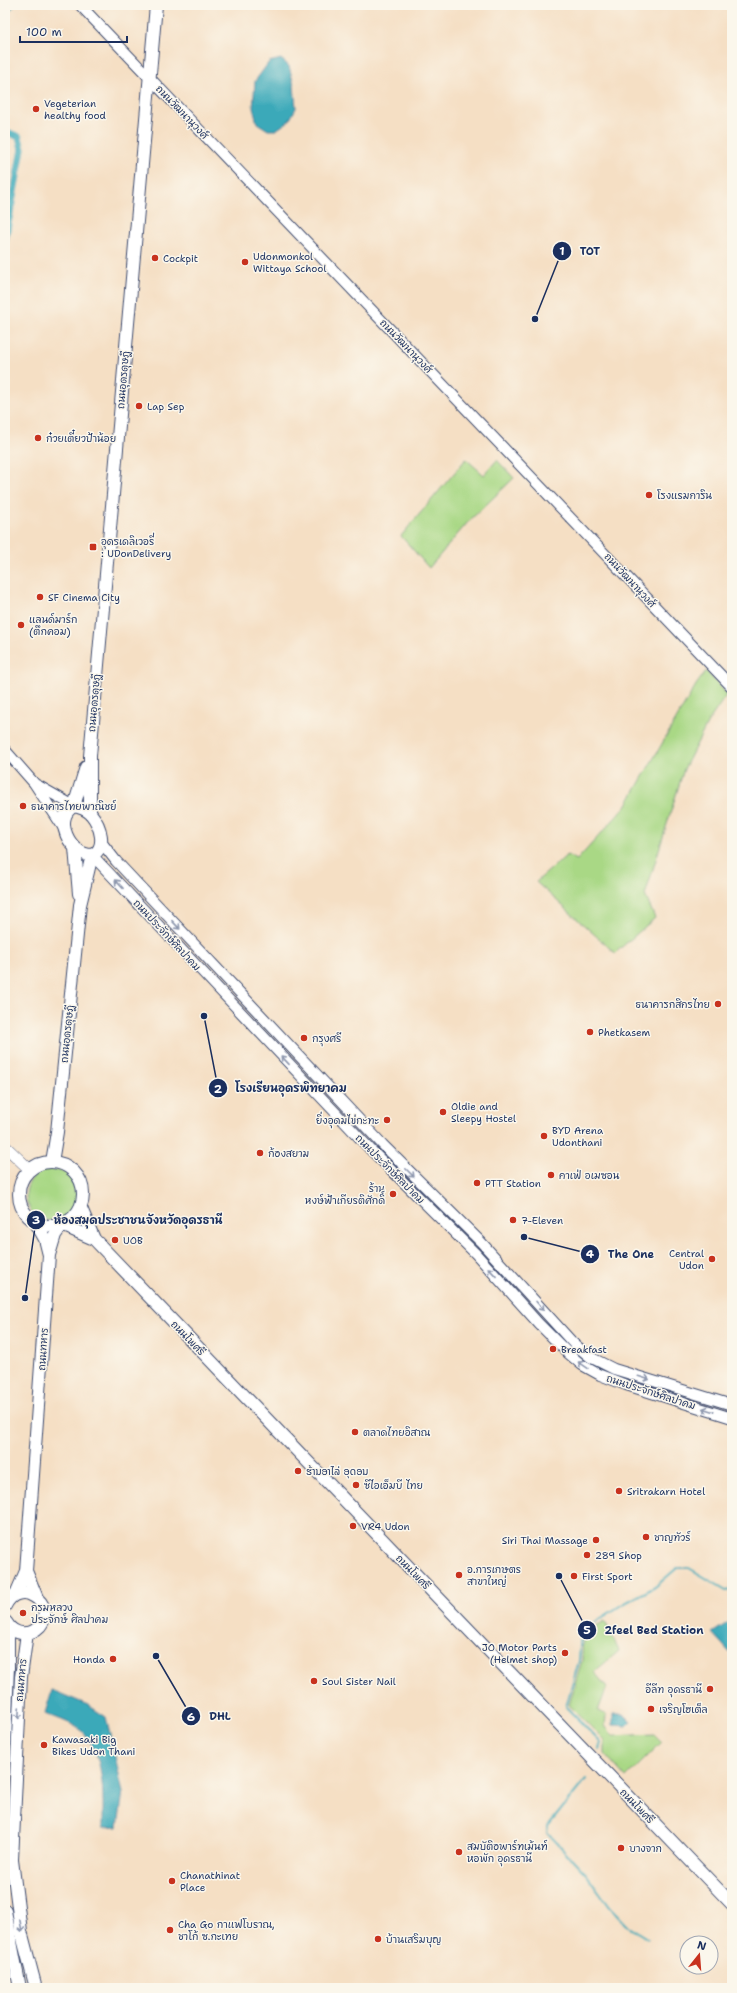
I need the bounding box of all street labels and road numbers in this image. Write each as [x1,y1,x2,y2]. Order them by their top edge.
street label: ถนนวัฒนานุวงศ์ [152,82,212,144]
street label: ถนนวัฒนานุวงศ์ [376,316,436,378]
street label: ถนนอุดรดุษฎี [114,350,134,410]
street label: ถนนวัฒนานุวงศ์ [600,549,660,612]
street label: ถนนอุดรดุษฎี [85,673,105,733]
street label: ถนนประจักษ์ศิลปาคม [131,896,204,974]
street label: ถนนอุดรดุษฎี [58,1004,79,1064]
street label: ถนนประจักษ์ศิลปาคม [353,1131,428,1207]
street label: ถนนโพศรี [168,1318,208,1358]
street label: ถนนทหาร [35,1327,51,1371]
street label: ถนนประจักษ์ศิลปาคม [605,1371,698,1413]
street label: ถนนโพศรี [393,1552,433,1592]
street label: ถนนทหาร [13,1658,29,1702]
street label: ถนนโพศรี [617,1786,657,1826]

